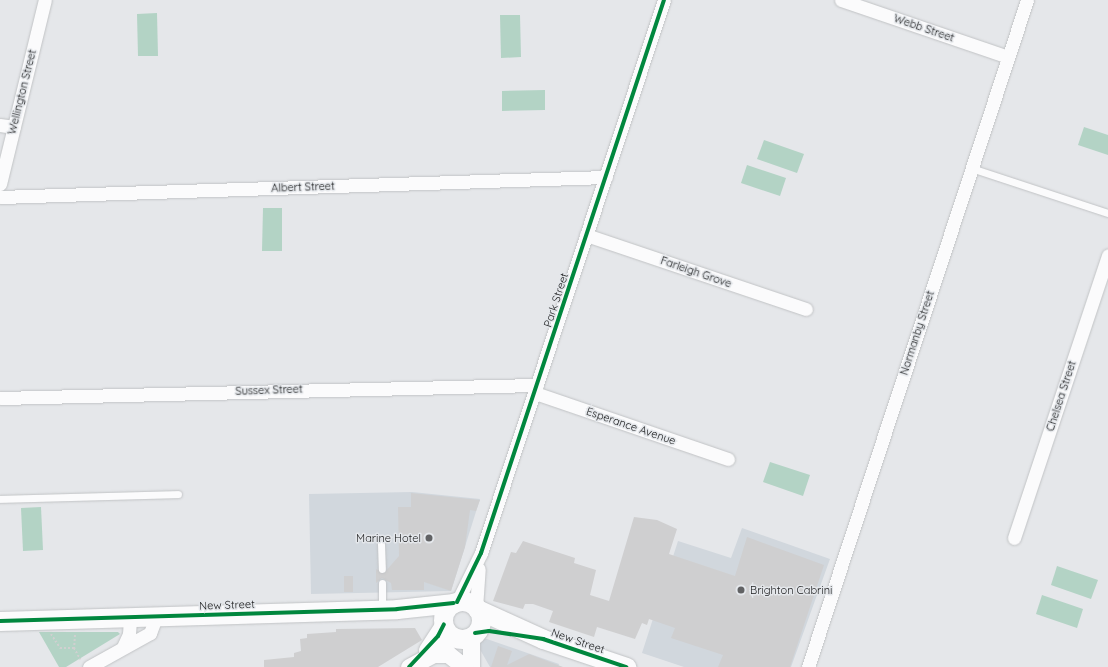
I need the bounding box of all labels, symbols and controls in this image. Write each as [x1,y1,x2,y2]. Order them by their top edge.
street label: Webb Street [892,11,956,45]
street label: Wellington Street [5,48,39,136]
street label: Albert Street [271,179,335,195]
street label: Farleigh Grove [659,254,733,290]
street label: Park Street [541,271,571,329]
street label: Normanby Street [897,289,937,377]
street label: Chelsea Street [1043,359,1079,433]
street label: Sussex Street [235,382,303,398]
street label: Esperance Avenue [584,404,678,448]
place label: Marine Hotel [356,531,421,545]
marker: Marine Hotel [424,533,434,543]
place label: Brighton Cabrini [750,583,832,597]
marker: Brighton Cabrini [735,584,747,596]
street label: New Street [199,597,255,613]
street label: New Street [550,626,606,656]

